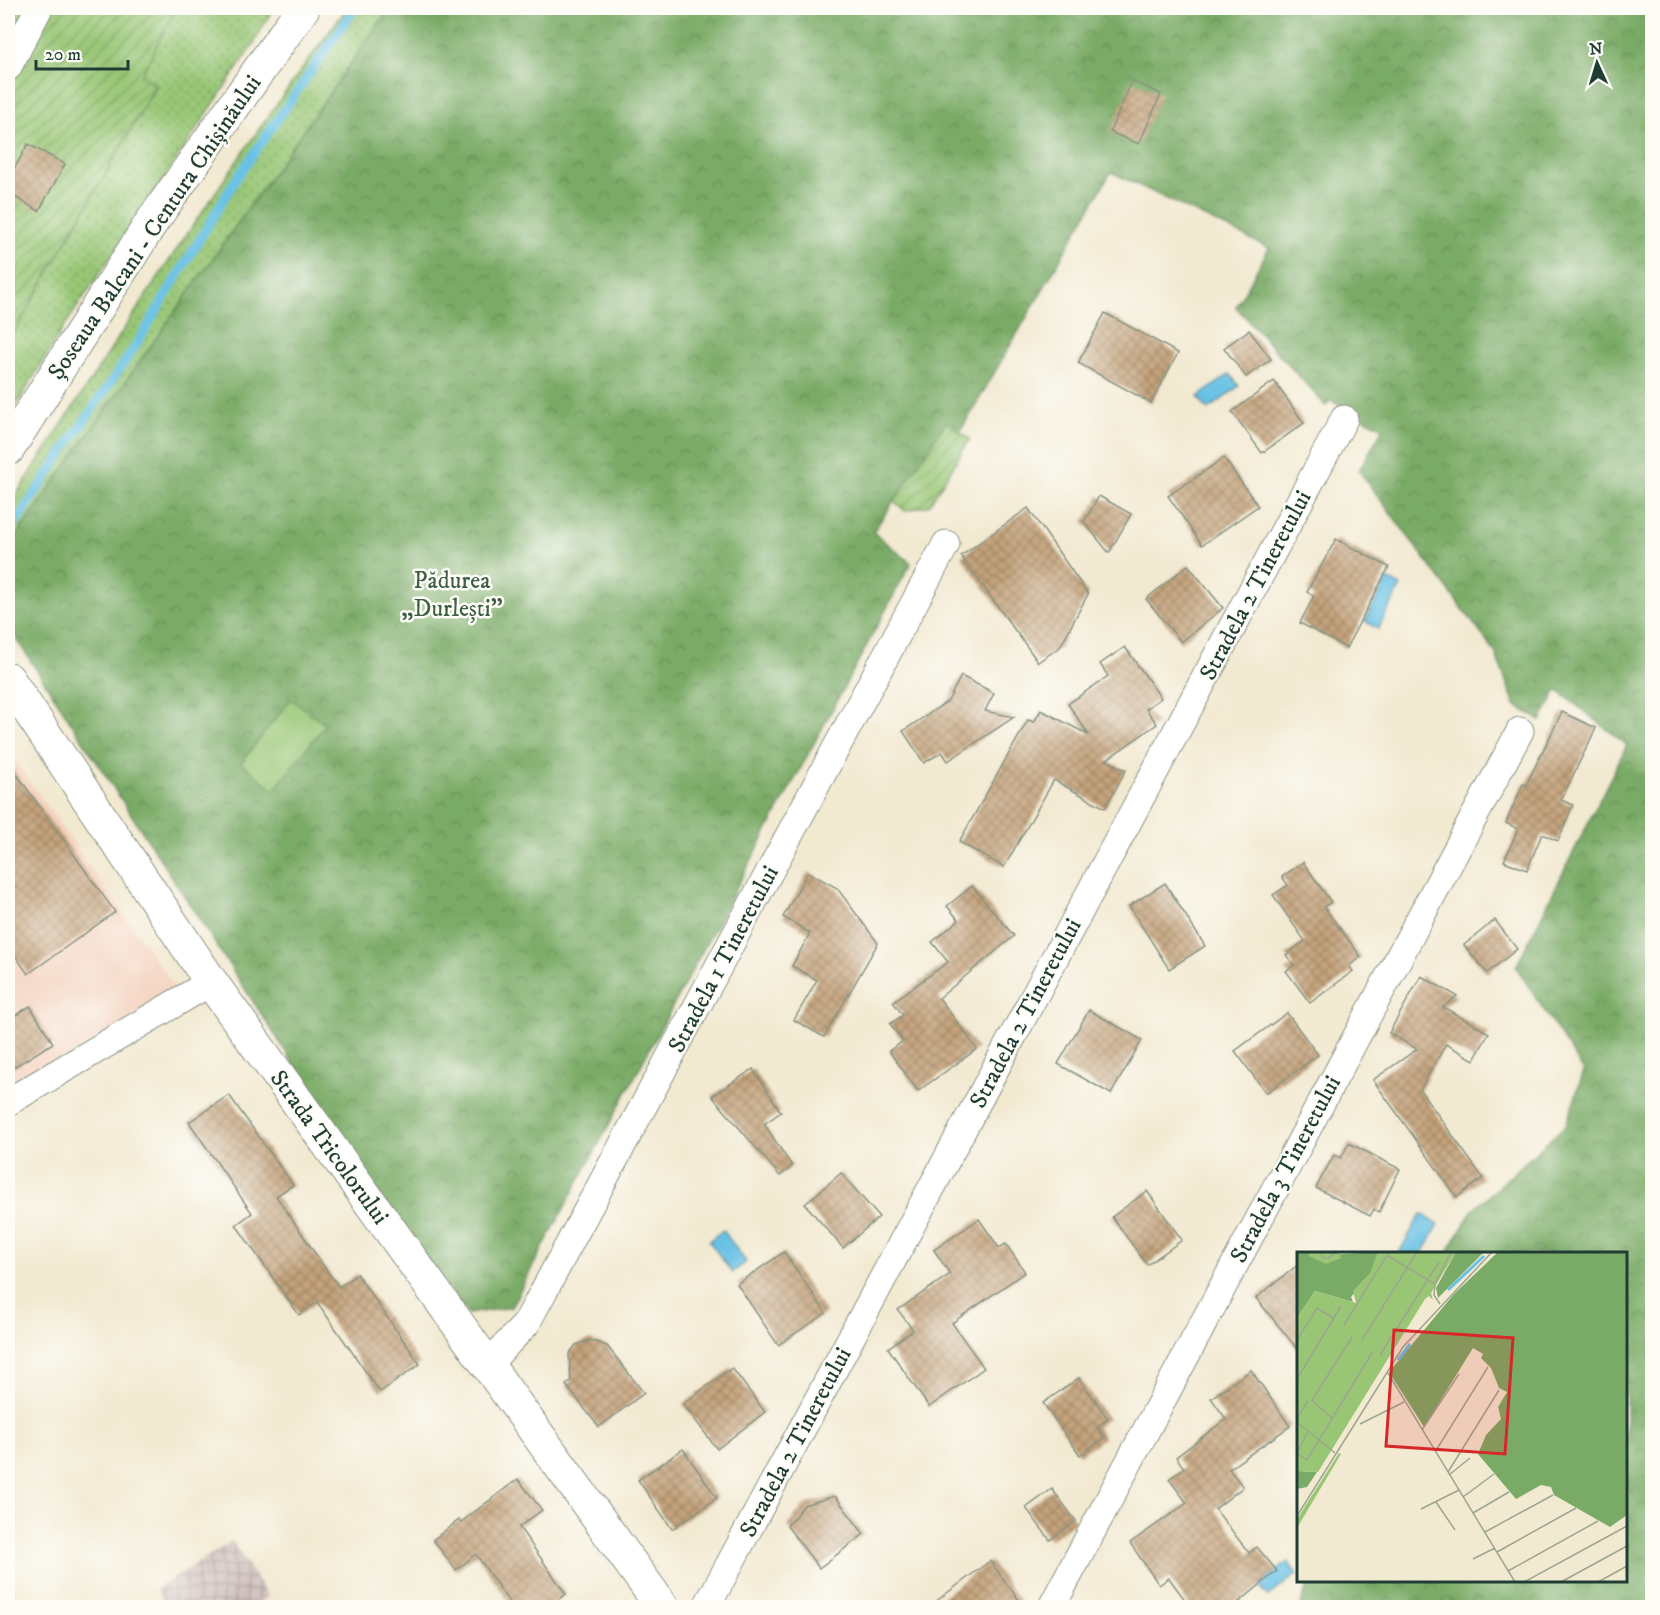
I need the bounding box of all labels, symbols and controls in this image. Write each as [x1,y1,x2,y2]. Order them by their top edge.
scale bar [36,33,128,71]
north arrow [1567,33,1627,93]
text: N [1589,39,1603,59]
text: 20 m [45,44,81,66]
street label: Șoseaua Balcani - Centura Chișinăului [41,69,268,386]
street label: Stradela 2 Tineretului [1193,486,1319,685]
park label: Pădurea „Durlești” [401,566,503,624]
street label: Stradela 1 Tineretului [662,861,786,1058]
street label: Stradela 2 Tineretului [963,914,1089,1113]
street label: Strada Tricolorului [263,1064,395,1231]
street label: Stradela 3 Tineretului [1224,1071,1348,1268]
inset map [1297,1252,1627,1582]
street label: Stradela 2 Tineretului [733,1343,859,1542]

